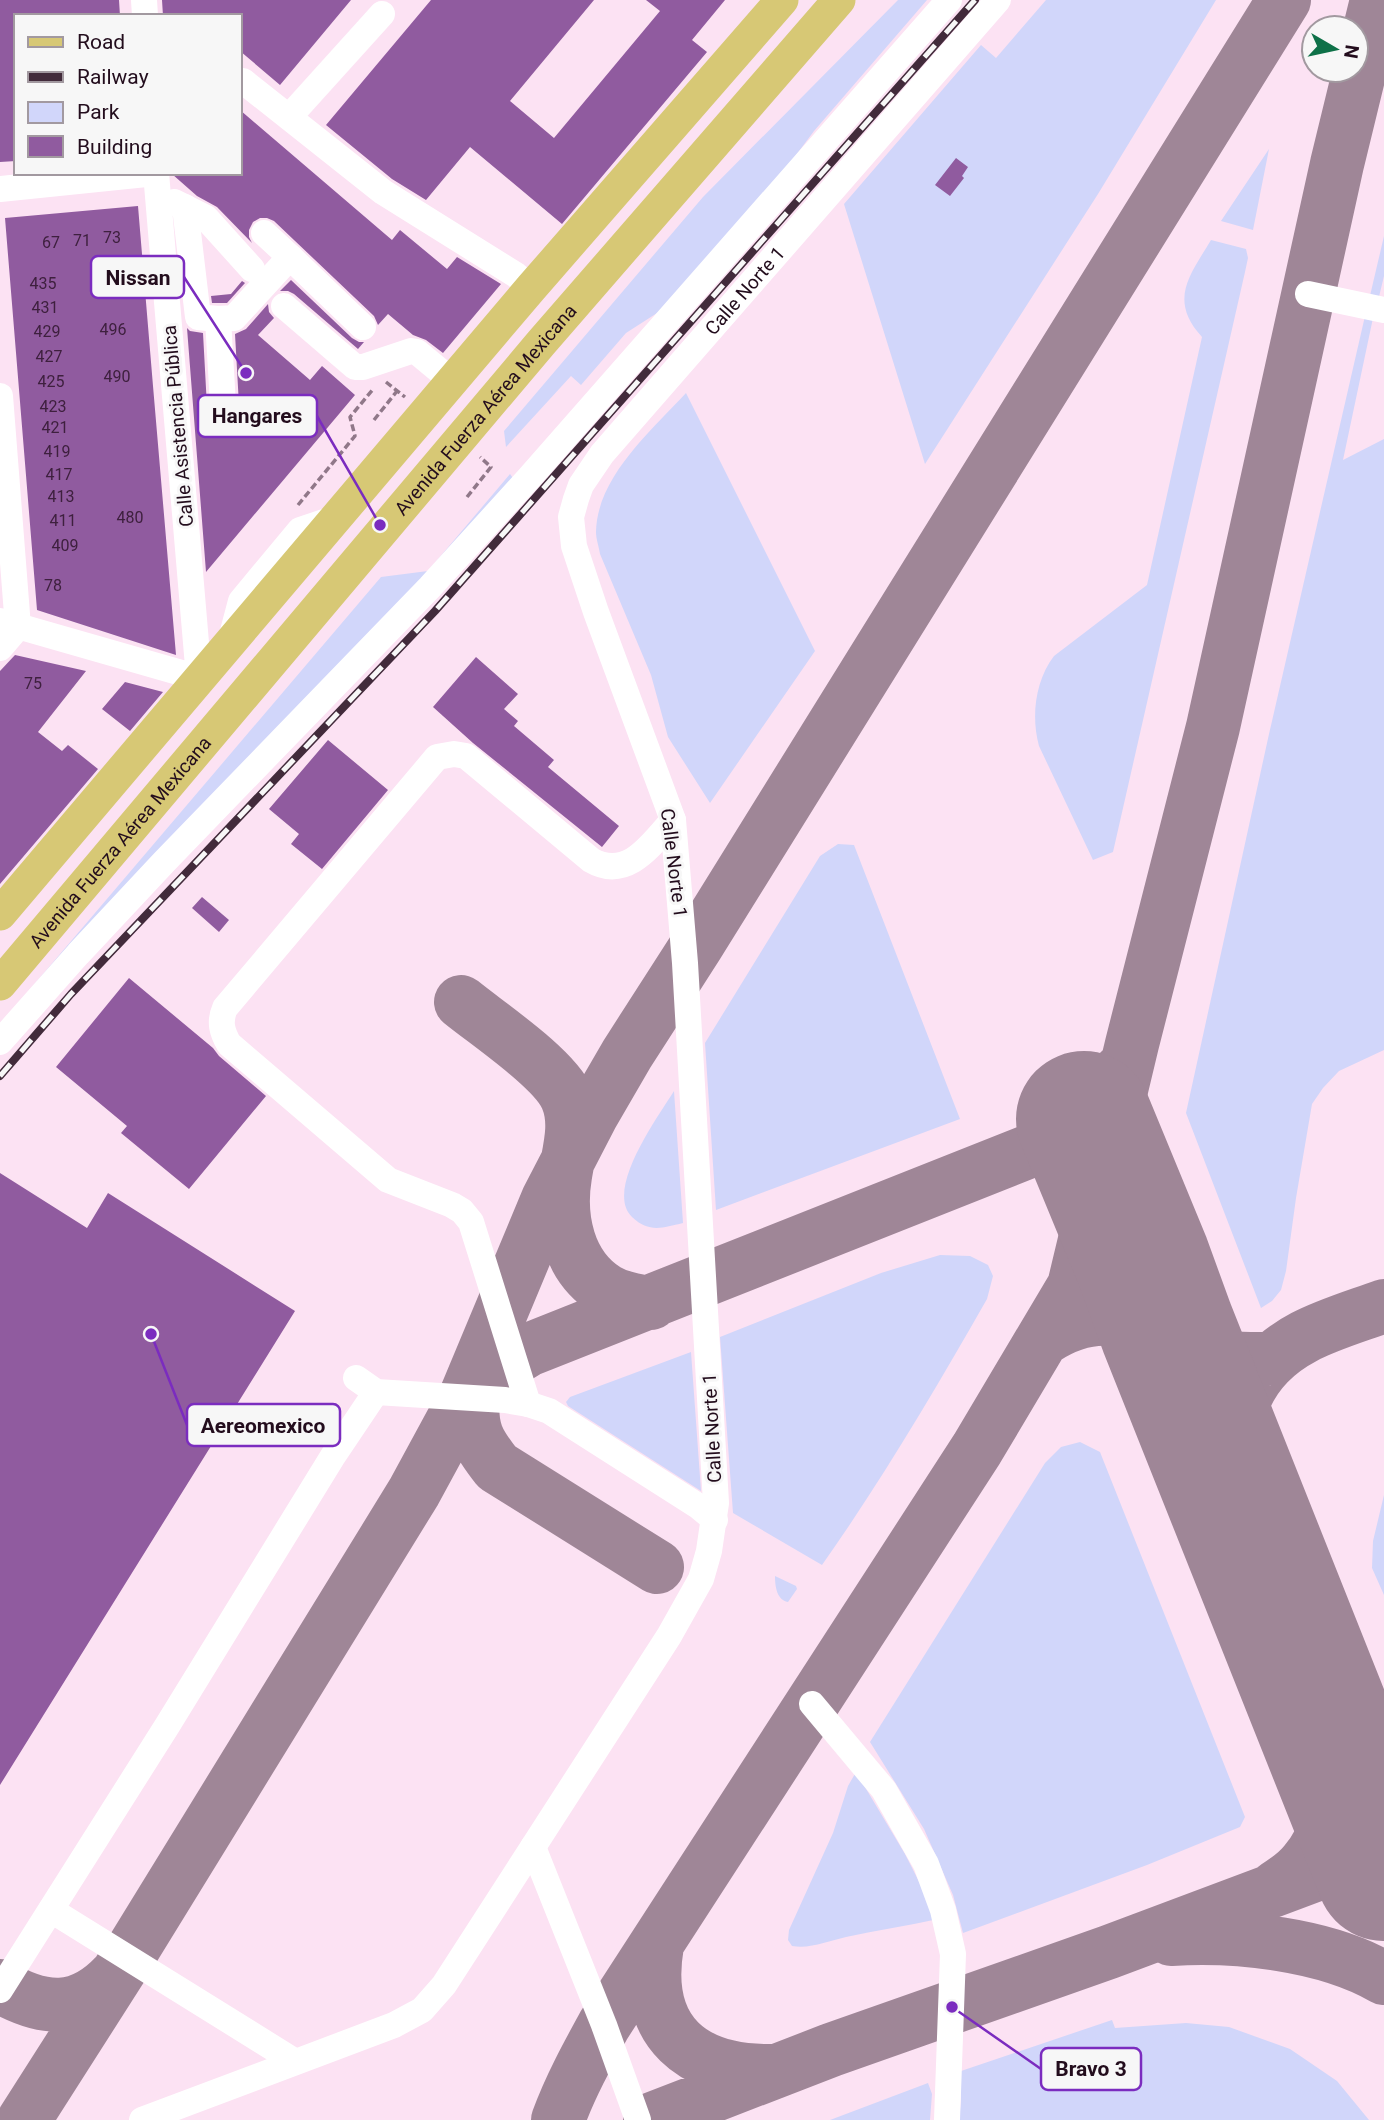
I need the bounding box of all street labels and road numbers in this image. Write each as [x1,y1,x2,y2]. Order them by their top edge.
street label: Calle Norte 1 [700,241,789,339]
street label: Avenida Fuerza Aérea Mexicana [389,299,581,520]
street label: Calle Asistencia Pública [158,324,198,528]
street label: Avenida Fuerza Aérea Mexicana [24,731,216,952]
street label: Calle Norte 1 [656,807,692,919]
street label: Calle Norte 1 [698,1373,726,1483]

